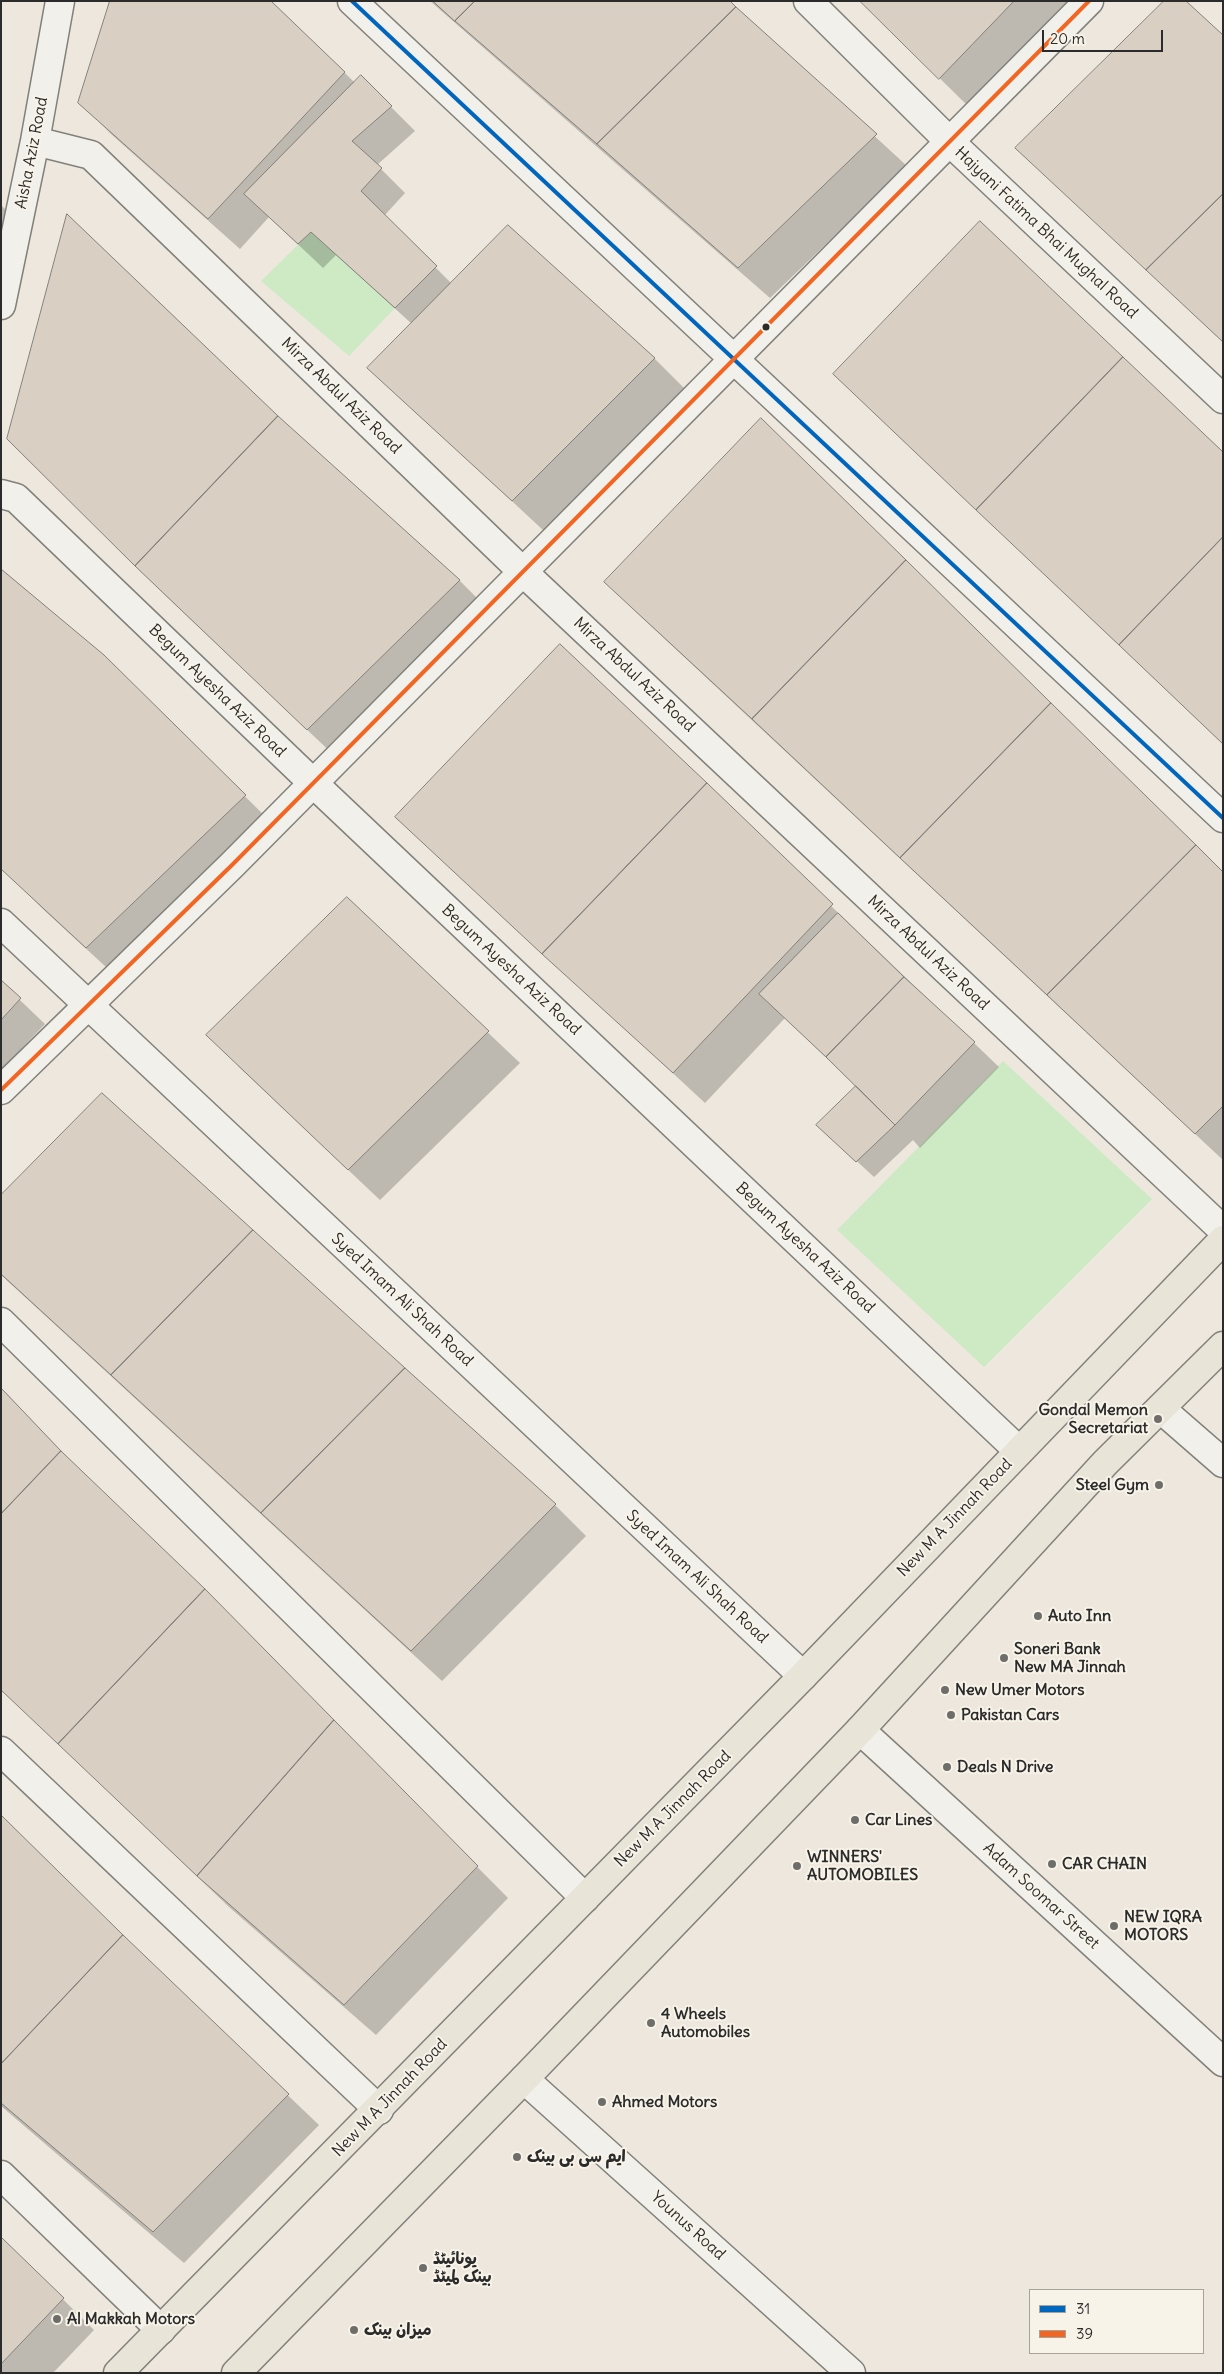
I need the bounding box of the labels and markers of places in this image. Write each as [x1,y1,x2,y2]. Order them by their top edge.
unlabelled marker [761,322,771,332]
place label: Gondal Memon Secretariat [1038,1400,1148,1438]
marker: Gondal Memon Secretariat [1152,1413,1164,1425]
place label: Steel Gym [1076,1475,1149,1495]
marker: Steel Gym [1153,1479,1165,1491]
place label: Auto Inn [1048,1606,1111,1626]
marker: Auto Inn [1032,1610,1044,1622]
place label: Soneri Bank New MA Jinnah [1014,1639,1126,1677]
marker: Soneri Bank New MA Jinnah [998,1652,1010,1664]
place label: New Umer Motors [955,1680,1085,1700]
marker: New Umer Motors [939,1684,951,1696]
place label: Pakistan Cars [961,1705,1059,1725]
marker: Pakistan Cars [945,1709,957,1721]
place label: Deals N Drive [957,1757,1053,1777]
marker: Deals N Drive [941,1761,953,1773]
place label: Car Lines [865,1810,932,1830]
marker: Car Lines [849,1814,861,1826]
place label: WINNERS' AUTOMOBILES [807,1847,918,1885]
place label: CAR CHAIN [1062,1854,1147,1874]
marker: CAR CHAIN [1046,1858,1058,1870]
marker: WINNERS' AUTOMOBILES [791,1860,803,1872]
place label: NEW IQRA MOTORS [1124,1907,1202,1945]
marker: NEW IQRA MOTORS [1108,1920,1120,1932]
place label: 4 Wheels Automobiles [661,2004,750,2042]
marker: 4 Wheels Automobiles [645,2017,657,2029]
place label: Ahmed Motors [612,2092,717,2112]
marker: Ahmed Motors [596,2096,608,2108]
place label: ایم سی بی بینک [527,2147,626,2167]
marker: ایم سی بی بینک [511,2151,523,2163]
place label: یونائیٹڈ بینک لمیٹڈ [433,2249,492,2287]
marker: یونائیٹڈ بینک لمیٹڈ [417,2262,429,2274]
place label: Al Makkah Motors [67,2309,195,2329]
marker: Al Makkah Motors [51,2313,63,2325]
place label: میزان بینک [364,2320,431,2340]
marker: میزان بینک [348,2324,360,2336]

